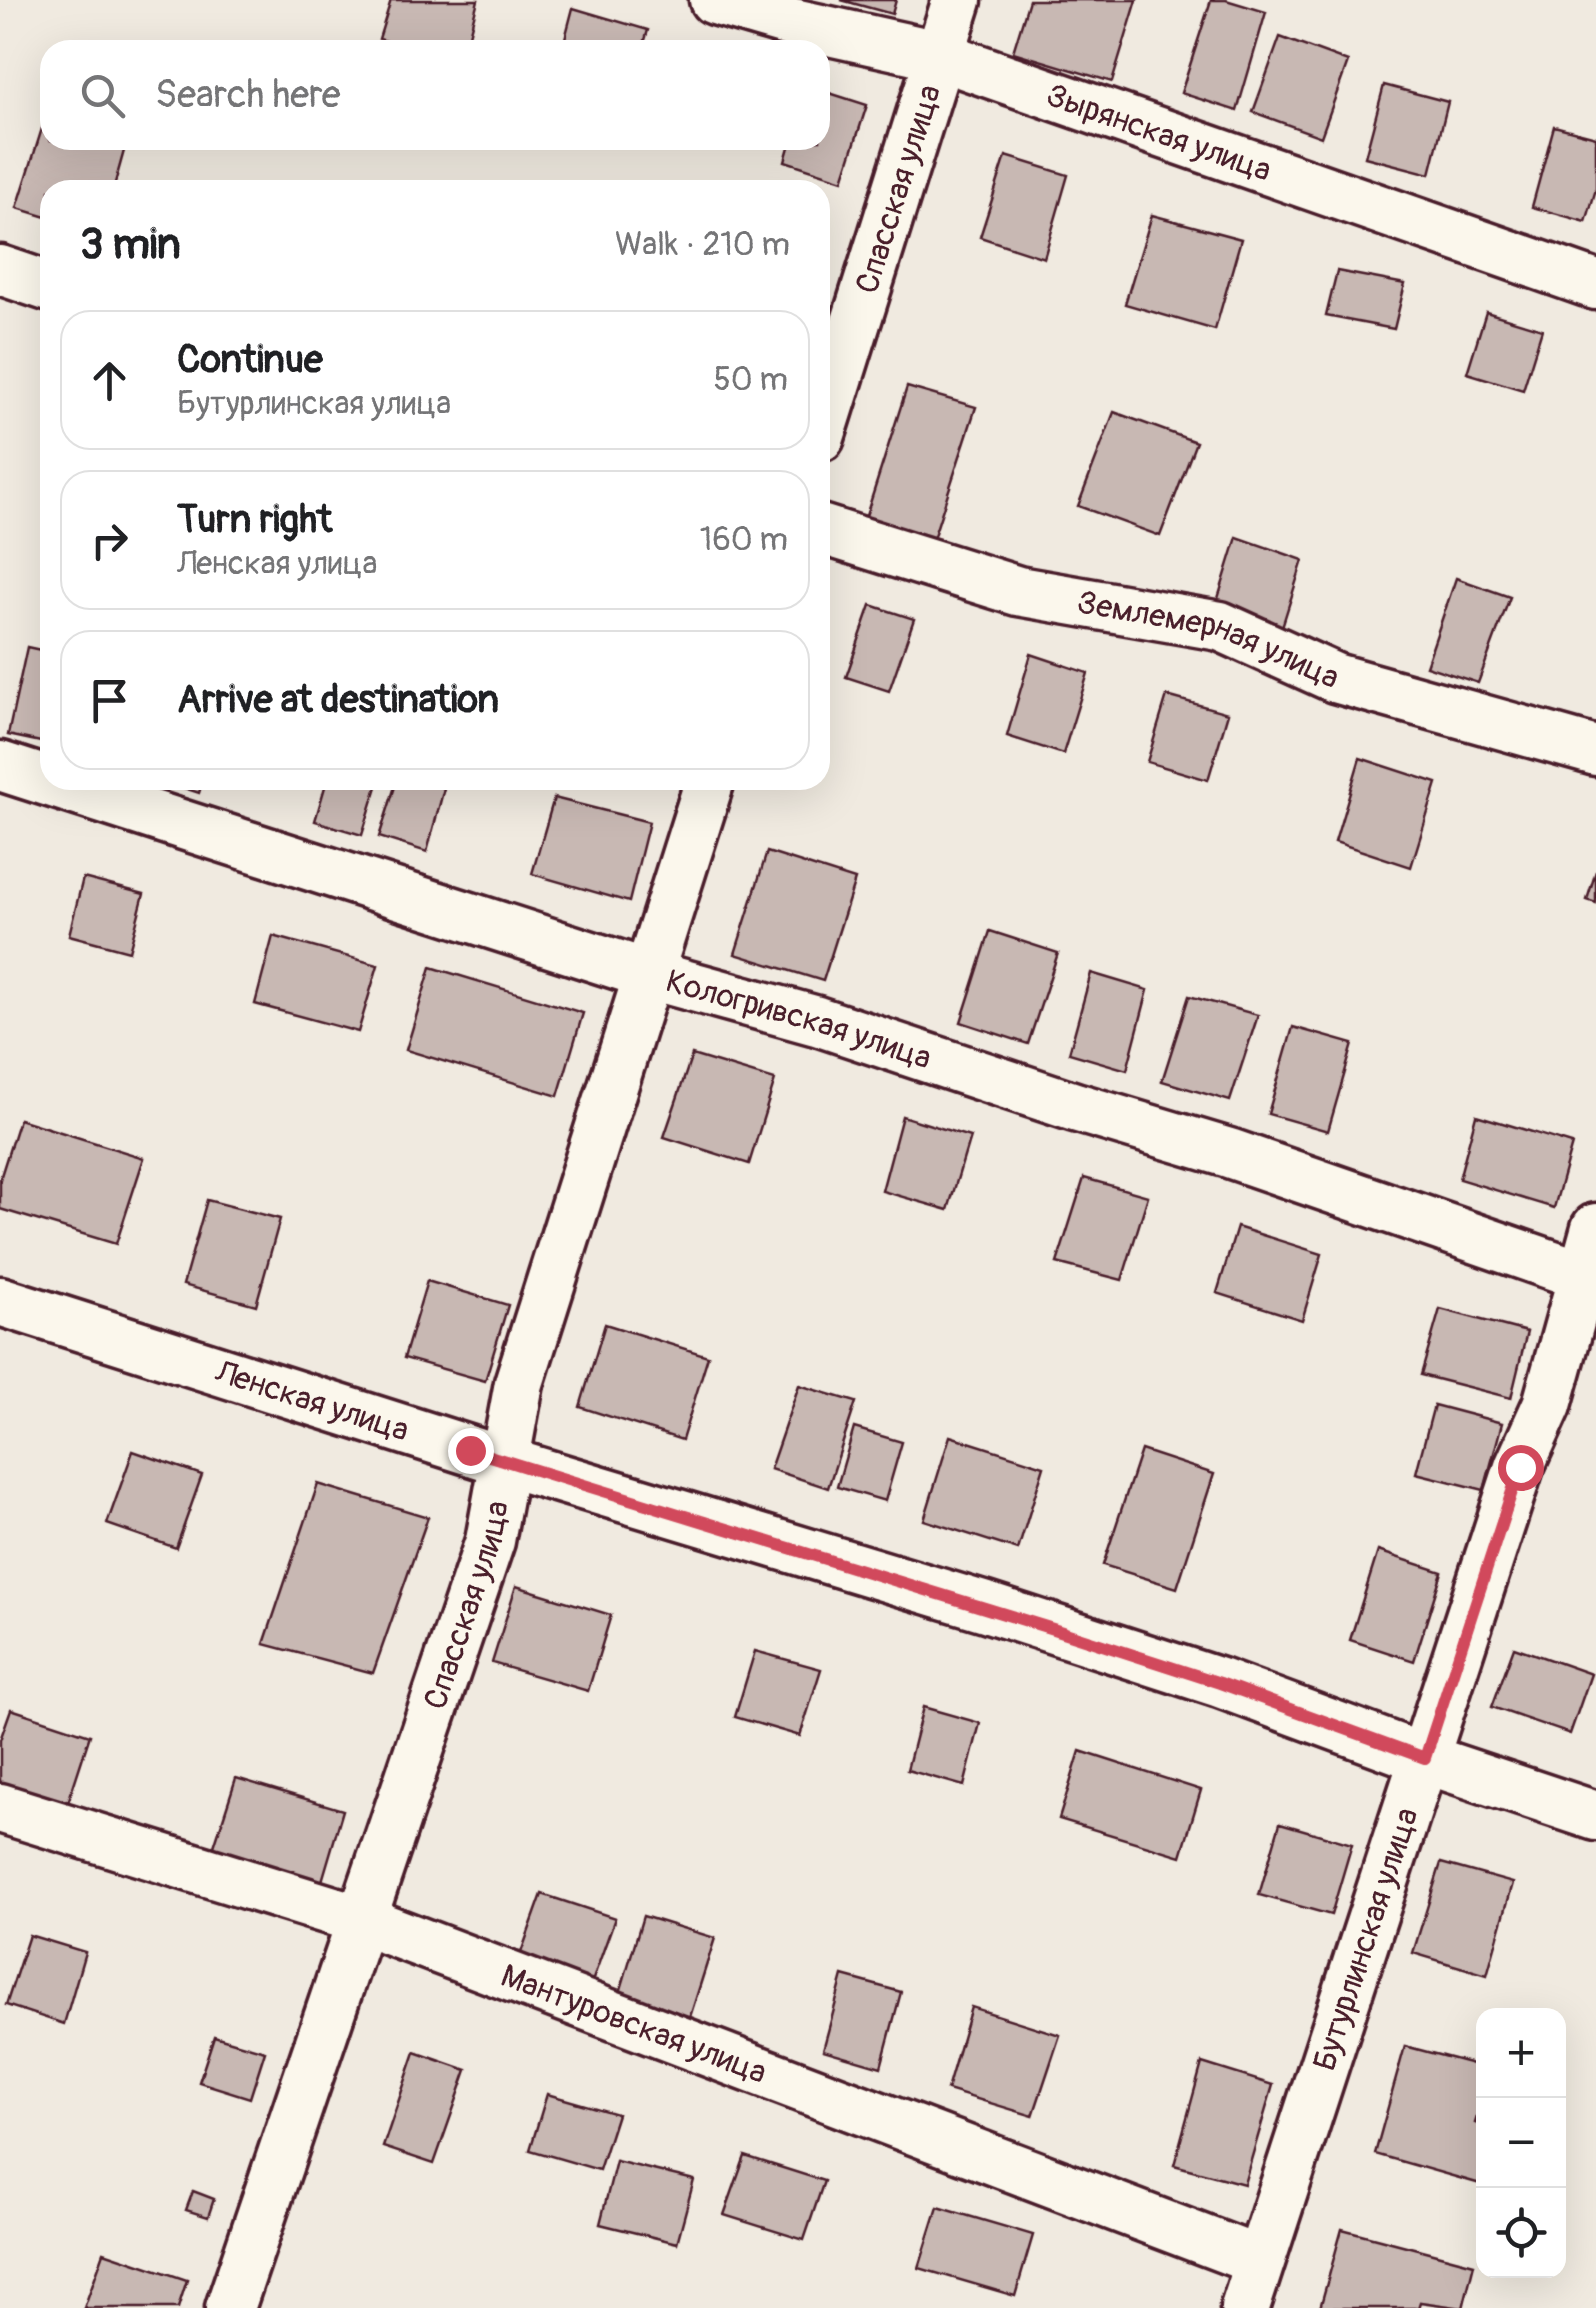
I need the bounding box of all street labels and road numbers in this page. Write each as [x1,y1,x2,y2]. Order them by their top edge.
street label: Зырянская улица [1041,76,1276,191]
street label: Спасская улица [847,80,950,299]
street label: Землемерная улица [1074,583,1346,698]
street label: Кологривская улица [662,961,936,1079]
street label: Ленская улица [210,1352,414,1451]
street label: Спасская улица [415,1498,518,1715]
street label: Бутурлинская улица [1305,1803,1428,2076]
street label: Мантуровская улица [495,1956,772,2093]

